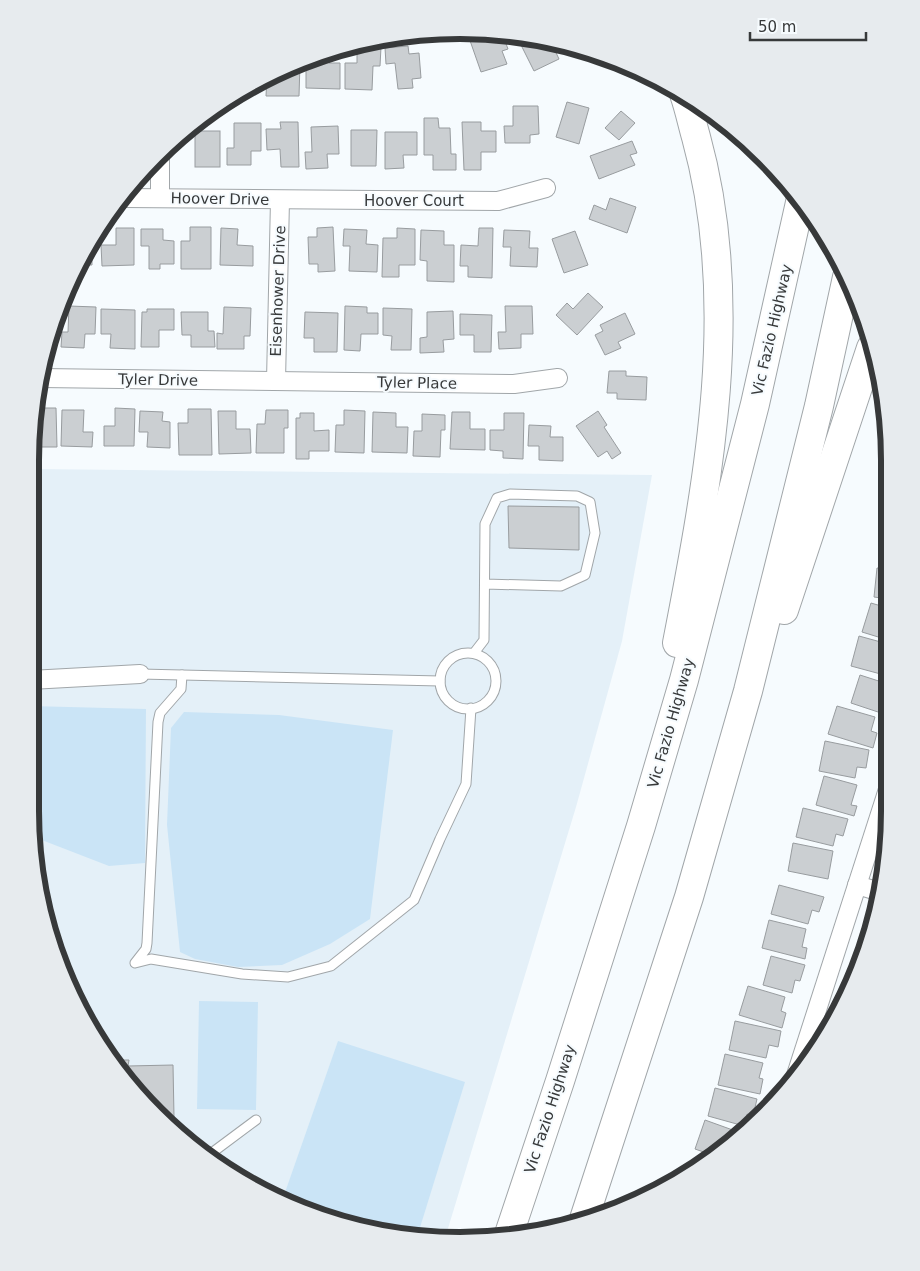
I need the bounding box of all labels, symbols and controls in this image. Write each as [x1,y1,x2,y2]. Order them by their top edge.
scale bar [750,10,866,42]
text: 50 m [758,18,796,36]
street label: Hoover Drive [171,189,269,209]
street label: Hoover Court [364,192,464,210]
street label: Eisenhower Drive [267,225,289,357]
street label: Vic Fazio Highway [748,262,796,397]
street label: Tyler Drive [117,370,198,390]
street label: Tyler Place [376,373,457,393]
street label: Vic Fazio Highway [644,656,698,790]
street label: Vic Fazio Highway [521,1042,579,1176]

